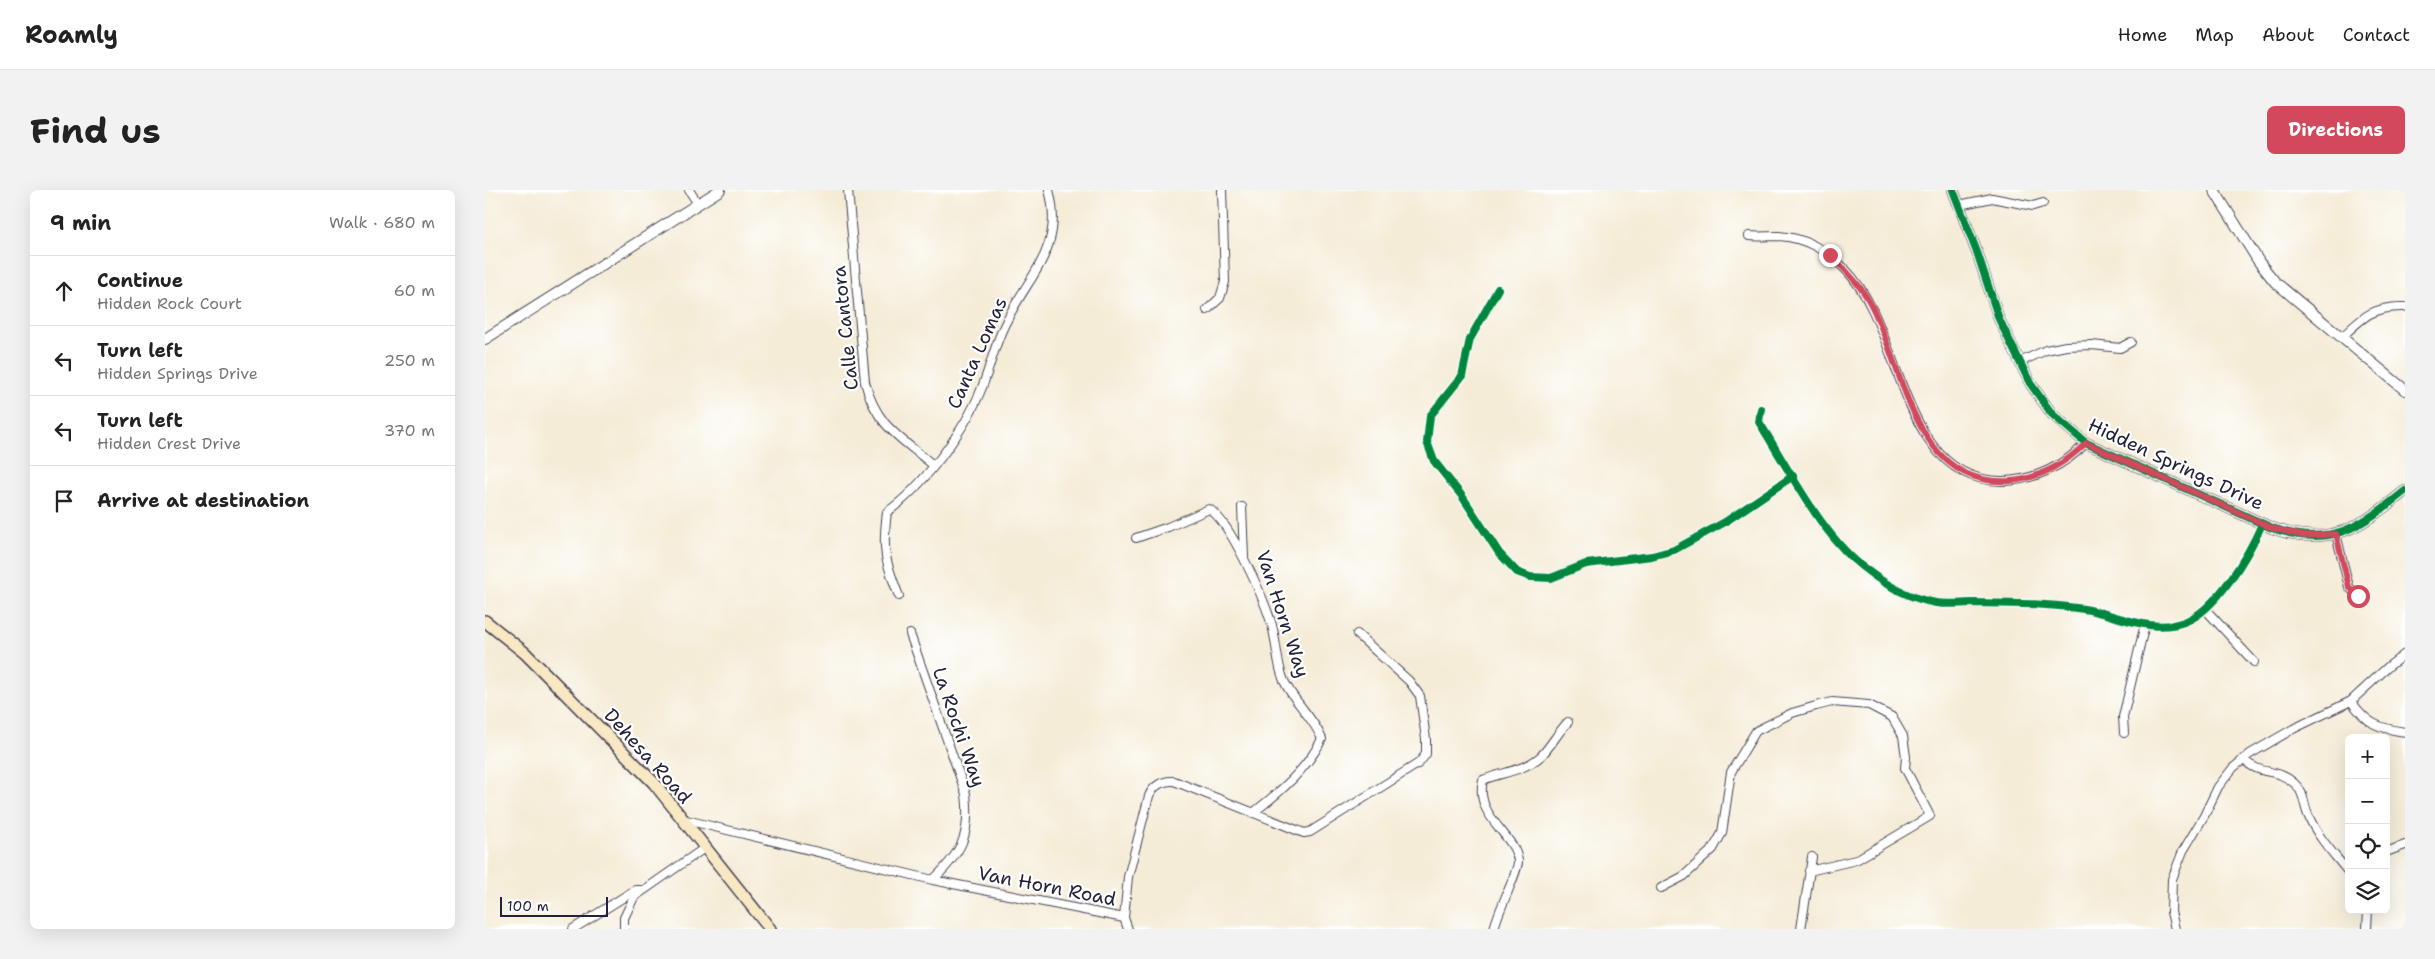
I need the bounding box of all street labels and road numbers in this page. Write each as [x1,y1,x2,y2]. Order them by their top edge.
street label: Calle Cantora [826,264,864,391]
street label: Canta Lomas [941,293,1013,413]
street label: Hidden Springs Drive [2084,412,2268,516]
street label: Van Horn Way [1251,547,1315,681]
street label: La Rochi Way [927,664,991,790]
street label: Dehesa Road [599,703,697,809]
street label: Van Horn Road [976,860,1118,912]

